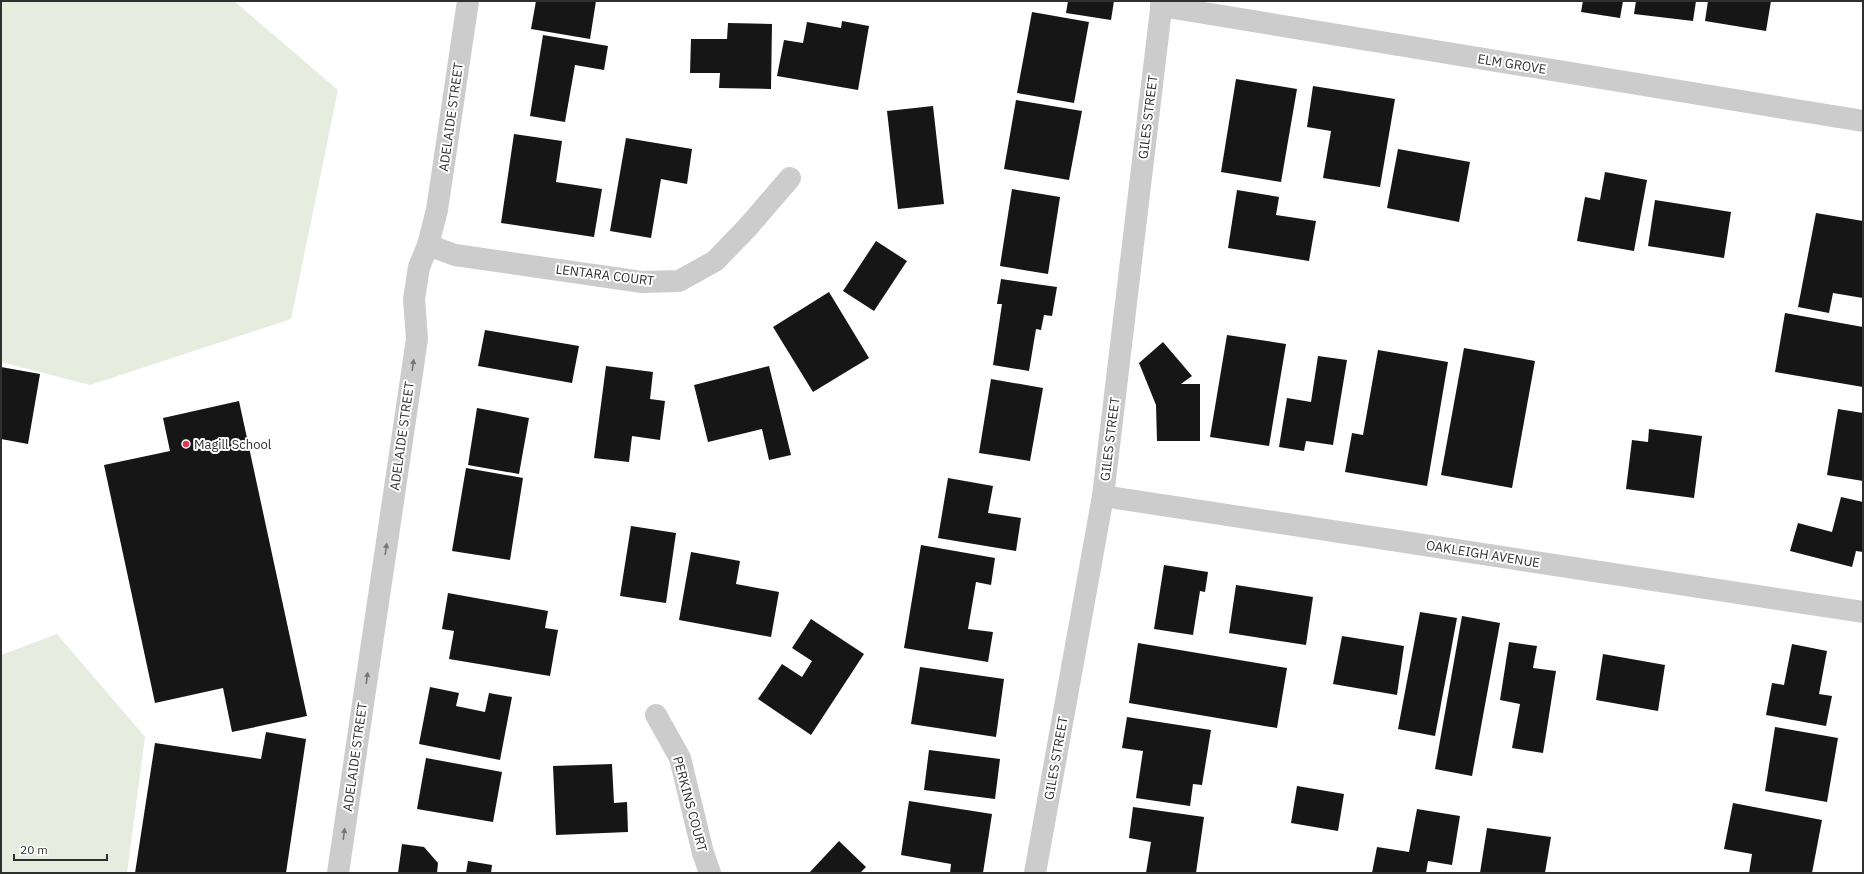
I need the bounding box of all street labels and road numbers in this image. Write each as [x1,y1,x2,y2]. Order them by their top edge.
street label: ELM GROVE [1476,50,1548,78]
street label: ADELAIDE STREET [435,61,467,173]
street label: GILES STREET [1134,73,1162,160]
street label: LENTARA COURT [555,261,656,290]
street label: ADELAIDE STREET [386,380,418,492]
street label: GILES STREET [1096,395,1124,482]
street label: OAKLEIGH AVENUE [1425,537,1541,571]
street label: ADELAIDE STREET [339,701,371,813]
street label: GILES STREET [1040,714,1072,801]
street label: PERKINS COURT [669,754,711,854]

